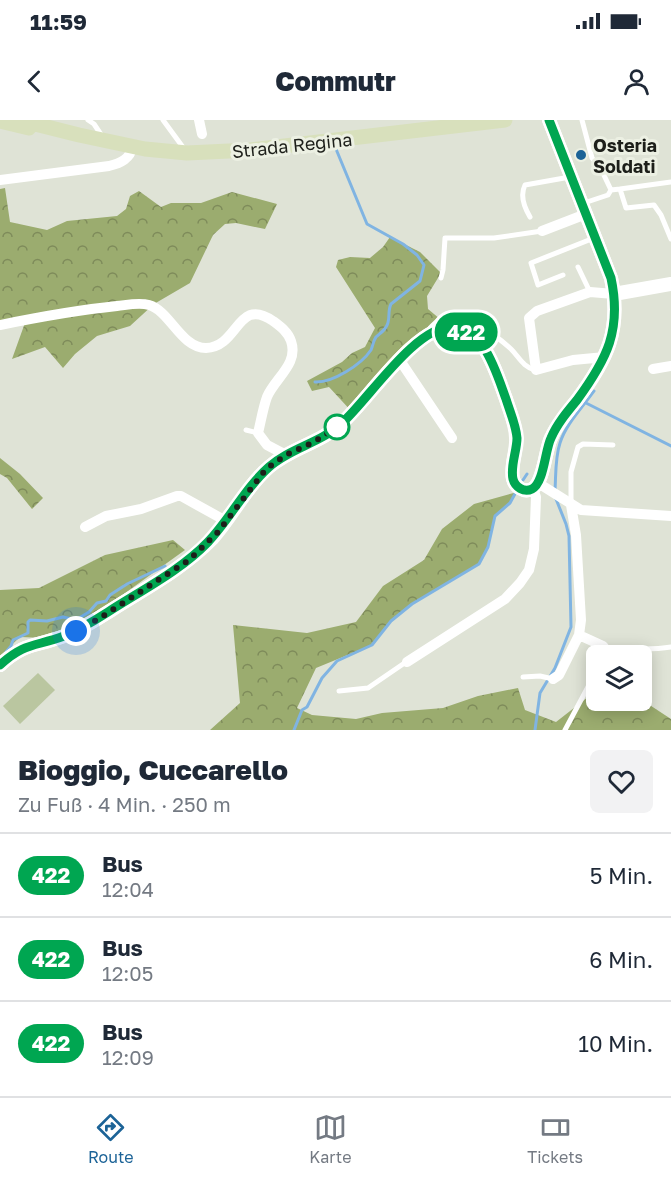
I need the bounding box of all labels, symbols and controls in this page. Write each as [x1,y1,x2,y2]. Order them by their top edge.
text: 11:59 [30,8,87,35]
icon: back [18,65,51,98]
text: Commutr [275,65,396,97]
icon: person [620,65,653,98]
street label: Strada Regina [231,128,353,162]
place label: Osteria Soldati [593,134,657,177]
marker: Osteria Soldati [574,148,588,162]
line badge: 422 [432,312,500,352]
text: 422 [447,319,485,345]
unlabelled marker [324,414,350,440]
your location [61,616,91,646]
map controls [586,645,652,711]
button: layers [586,645,652,711]
button: heart [590,750,653,813]
text: Bioggio, Cuccarello [18,753,288,786]
text: Zu Fuß · 4 Min. · 250 m [18,792,231,816]
text: Bus [102,850,143,877]
text: 422 [32,862,70,888]
text: 5 Min. [590,862,653,889]
text: 12:04 [102,877,154,901]
text: Bus [102,934,143,961]
text: 422 [32,946,70,972]
text: 6 Min. [589,946,653,973]
text: 12:05 [102,961,153,985]
text: Bus [102,1018,143,1045]
text: 422 [32,1030,70,1056]
text: 10 Min. [578,1030,653,1057]
text: 12:09 [102,1045,154,1069]
tab: Route [88,1111,134,1167]
tab: Karte [309,1111,352,1167]
tab: Tickets [527,1111,583,1167]

